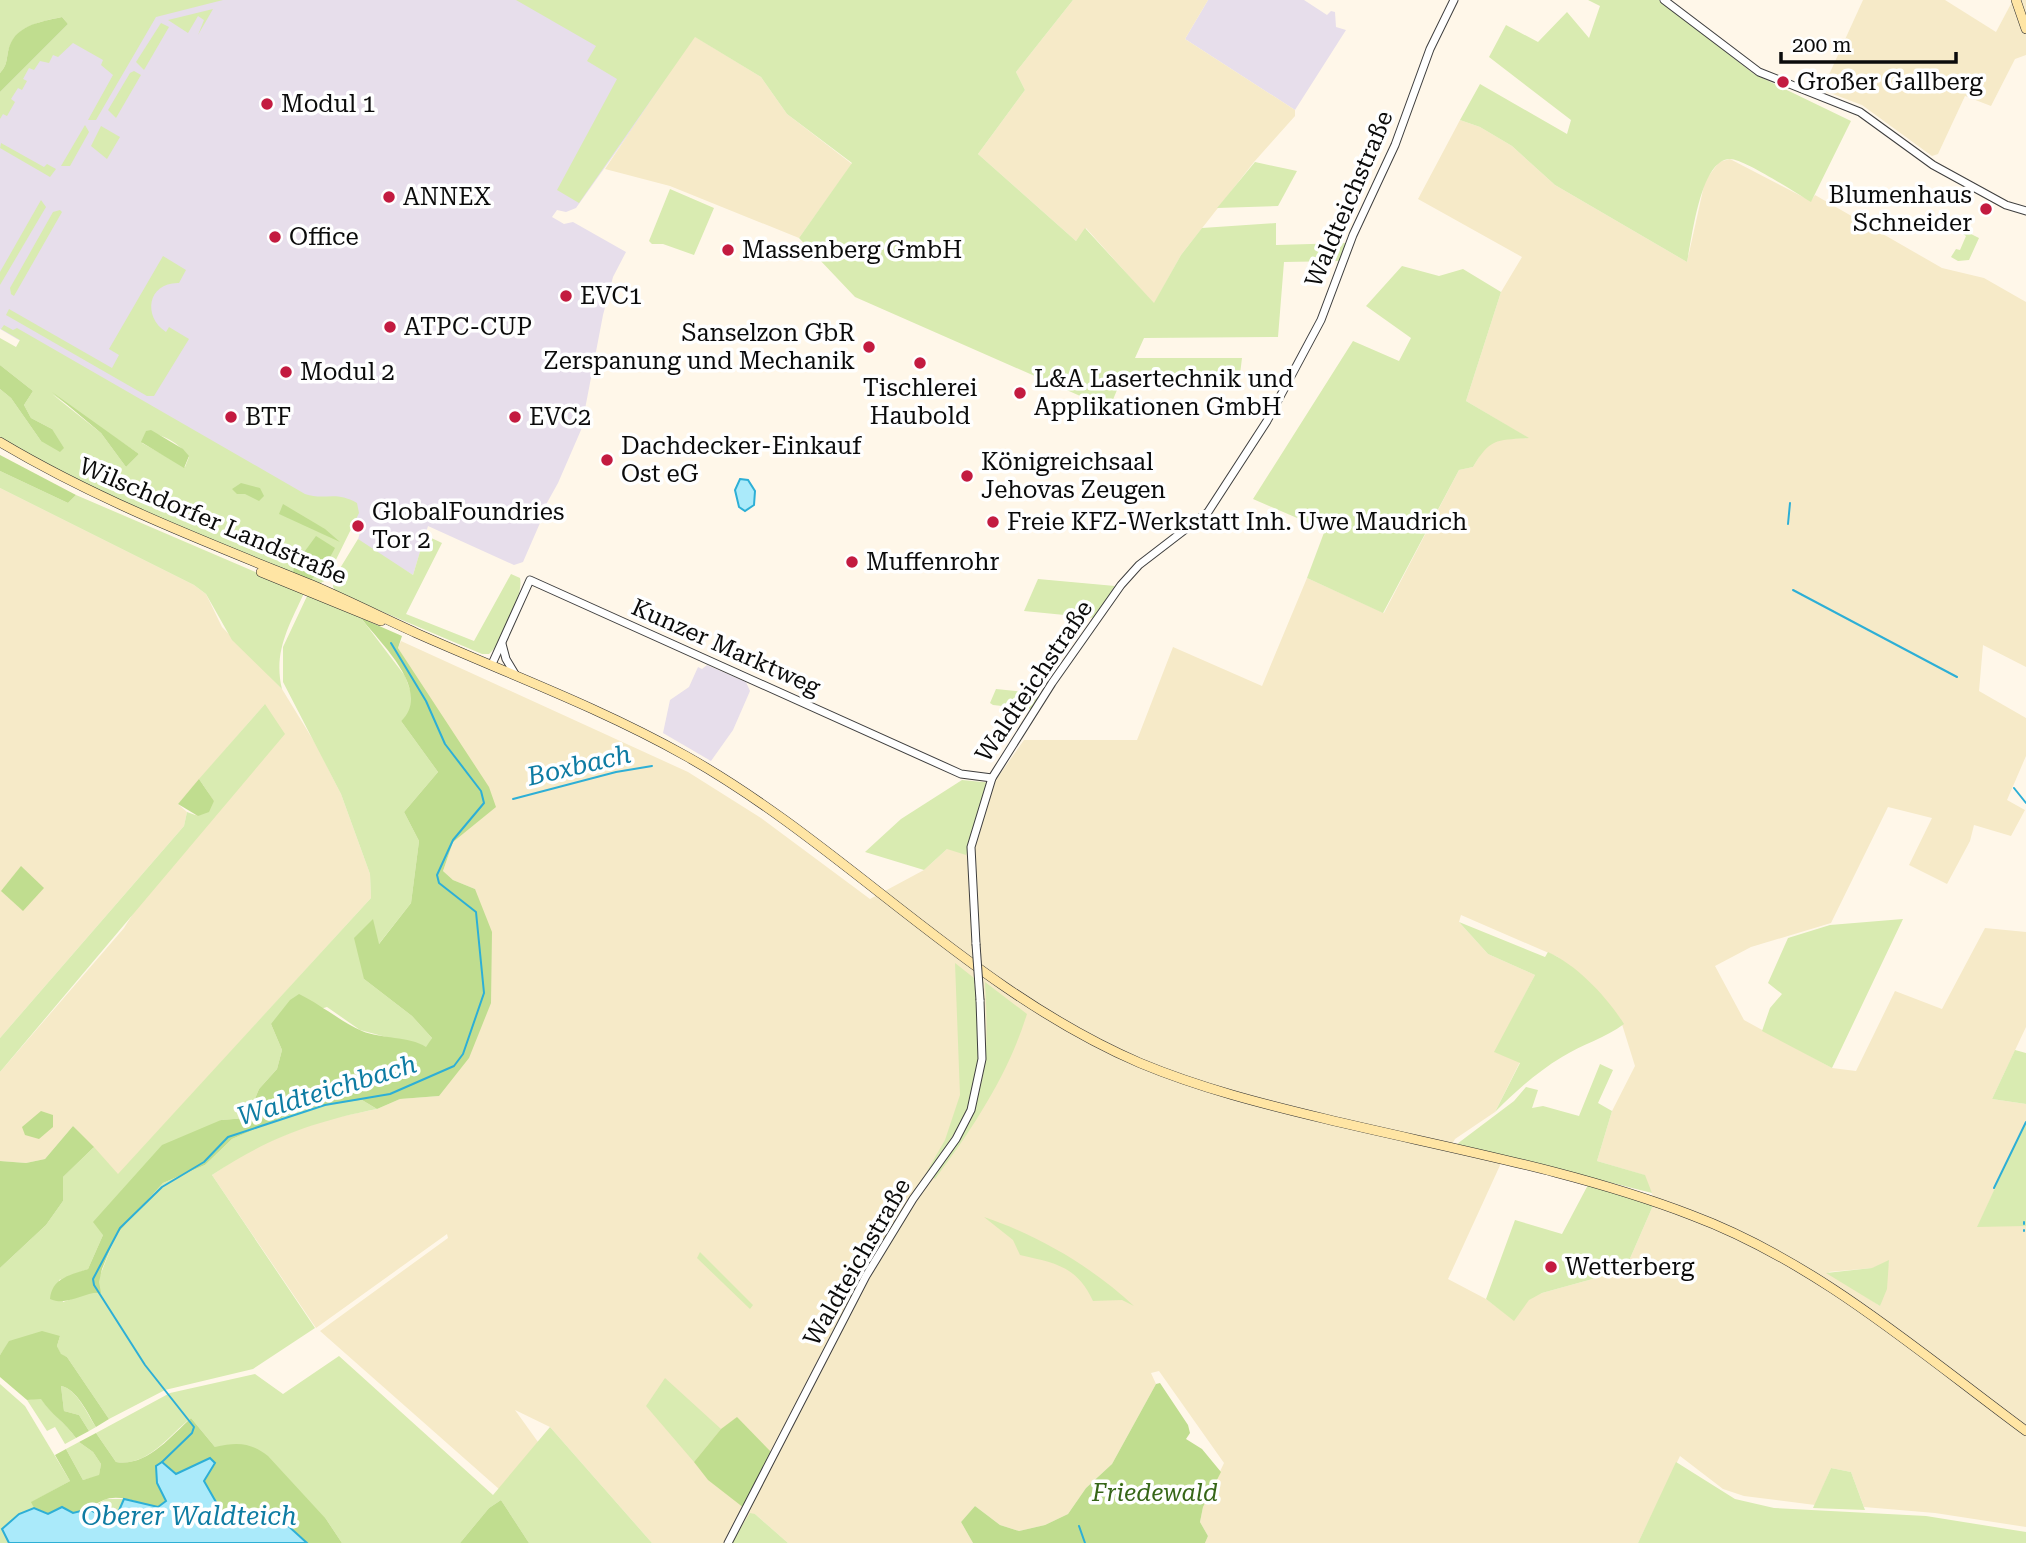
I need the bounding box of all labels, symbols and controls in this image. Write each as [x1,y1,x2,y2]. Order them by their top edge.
scale bar [1781,21,1956,65]
text: 200 m [1792,33,1852,57]
place label: Großer Gallberg [1797,68,1983,96]
marker: Großer Gallberg [1775,74,1791,90]
place label: Modul 1 [281,90,376,118]
marker: Modul 1 [259,96,275,112]
street label: Waldteichstraße [1299,107,1399,291]
place label: Blumenhaus Schneider [1829,181,1972,237]
place label: ANNEX [403,183,491,211]
marker: ANNEX [381,189,397,205]
marker: Blumenhaus Schneider [1978,201,1994,217]
place label: Office [289,223,359,251]
marker: Office [267,229,283,245]
place label: Massenberg GmbH [742,236,962,264]
marker: Massenberg GmbH [720,242,736,258]
place label: EVC1 [580,282,642,310]
marker: EVC1 [558,288,574,304]
place label: ATPC-CUP [404,313,532,341]
marker: ATPC-CUP [382,319,398,335]
place label: Sanselzon GbR Zerspanung und Mechanik [544,319,855,375]
marker: Sanselzon GbR Zerspanung und Mechanik [861,339,877,355]
marker: Tischlerei Haubold [912,355,928,371]
place label: Modul 2 [300,358,395,386]
marker: Modul 2 [278,364,294,380]
place label: L&A Lasertechnik und Applikationen GmbH [1034,365,1294,421]
place label: Tischlerei Haubold [863,374,978,430]
marker: L&A Lasertechnik und Applikationen GmbH [1012,385,1028,401]
place label: BTF [245,403,291,431]
place label: EVC2 [529,403,591,431]
marker: BTF [223,409,239,425]
marker: EVC2 [507,409,523,425]
place label: Dachdecker-Einkauf Ost eG [621,432,862,488]
place label: Königreichsaal Jehovas Zeugen [981,448,1166,504]
street label: Wilschdorfer Landstraße [75,452,351,590]
marker: Dachdecker-Einkauf Ost eG [599,452,615,468]
marker: Königreichsaal Jehovas Zeugen [959,468,975,484]
place label: GlobalFoundries Tor 2 [372,498,564,554]
place label: Freie KFZ-Werkstatt Inh. Uwe Maudrich [1007,508,1467,536]
marker: Freie KFZ-Werkstatt Inh. Uwe Maudrich [985,514,1001,530]
marker: GlobalFoundries Tor 2 [350,518,366,534]
place label: Muffenrohr [866,548,1000,576]
marker: Muffenrohr [844,554,860,570]
street label: Kunzer Marktweg [627,593,825,701]
street label: Waldteichstraße [970,595,1098,767]
water label: Boxbach [523,739,634,792]
water label: Waldteichbach [234,1049,420,1131]
street label: Waldteichstraße [798,1173,916,1351]
place label: Wetterberg [1565,1253,1695,1281]
marker: Wetterberg [1543,1259,1559,1275]
park label: Friedewald [1091,1479,1218,1507]
water label: Oberer Waldteich [81,1501,297,1531]

